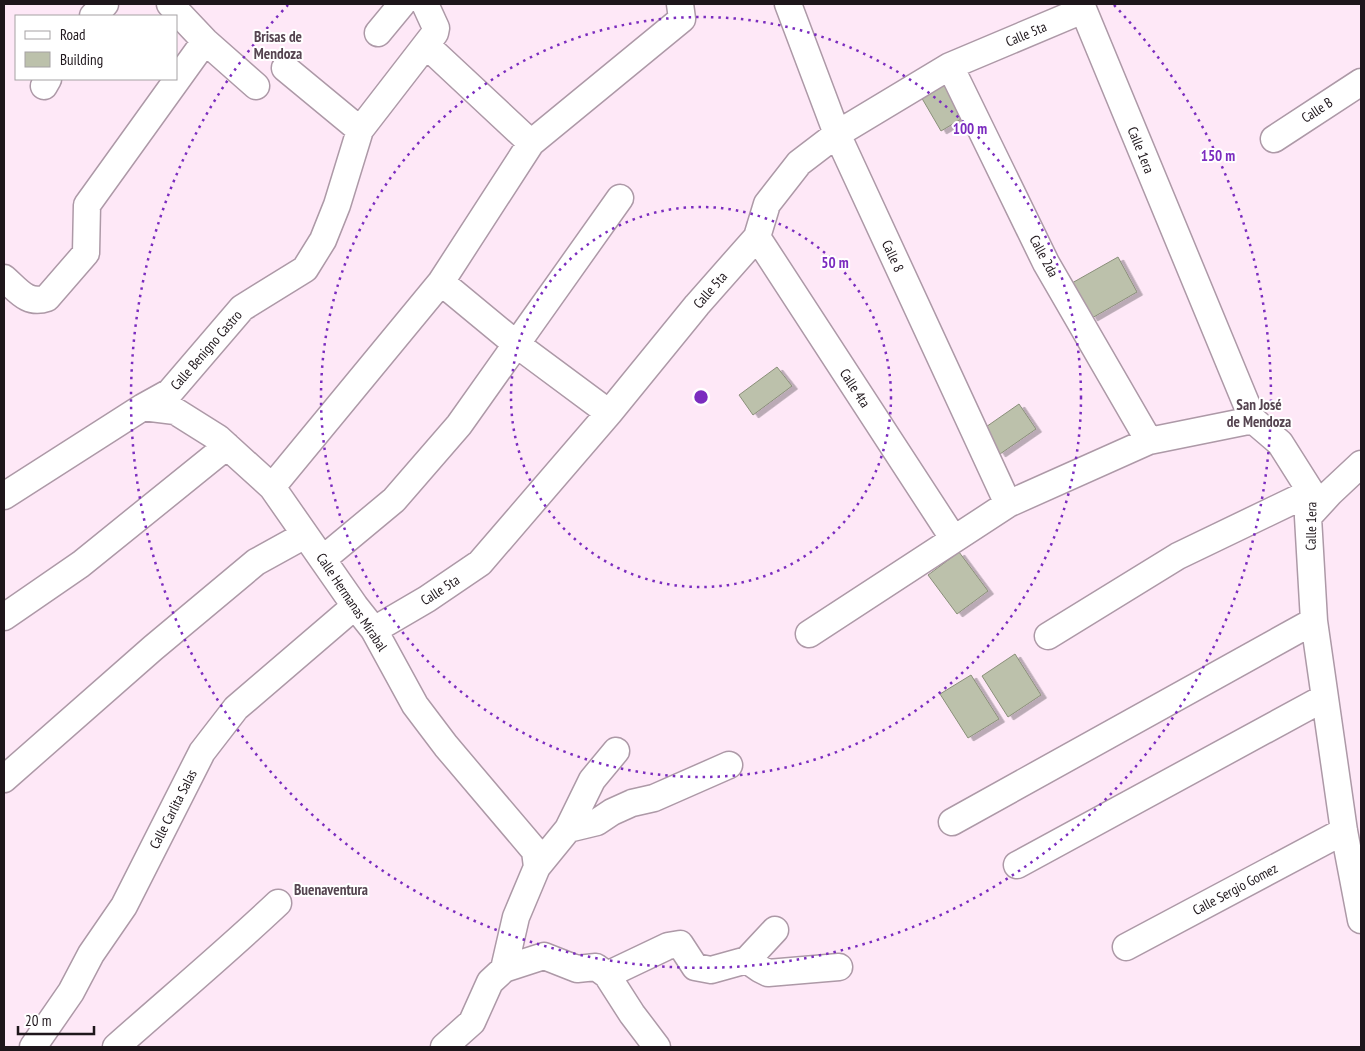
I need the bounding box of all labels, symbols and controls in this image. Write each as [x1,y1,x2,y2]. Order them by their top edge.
legend [15,15,178,80]
street label: Calle 5ta [1003,17,1049,51]
text: Road [60,25,86,44]
district label: Brisas de Mendoza [254,27,302,63]
text: Building [60,50,103,69]
street label: Calle B [1298,93,1336,127]
text: 100 m [953,119,987,138]
street label: Calle 1era [1124,124,1158,176]
text: 150 m [1201,146,1235,165]
street label: Calle 2da [1025,232,1063,280]
street label: Calle 8 [878,237,908,275]
text: 50 m [821,253,849,272]
street label: Calle 5ta [689,268,731,312]
street label: Calle Benigno Castro [166,306,246,394]
street label: Calle 4ta [836,365,874,411]
centre of rings [692,388,710,406]
district label: San José de Mendoza [1227,395,1291,431]
street label: Calle 1era [1302,502,1320,550]
street label: Calle Hermanas Mirabal [312,549,392,655]
street label: Calle 5ta [417,571,463,609]
street label: Calle Carlita Salas [145,766,201,852]
street label: Calle Sergio Gomez [1189,859,1281,919]
district label: Buenaventura [294,880,368,899]
scale bar [18,1004,94,1036]
text: 20 m [25,1011,51,1030]

